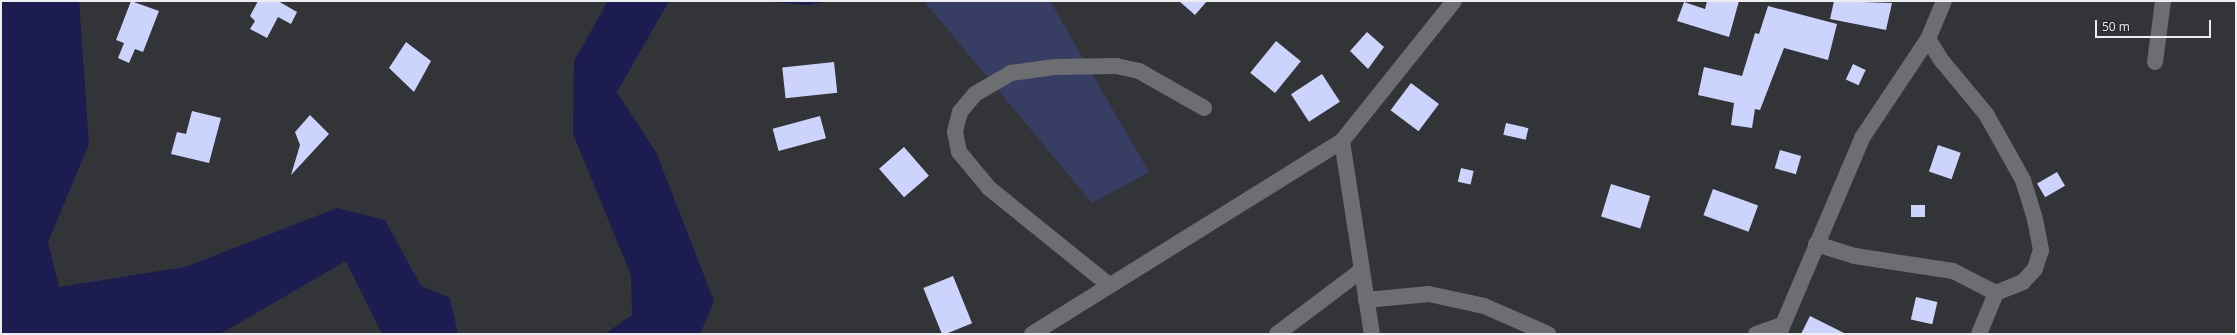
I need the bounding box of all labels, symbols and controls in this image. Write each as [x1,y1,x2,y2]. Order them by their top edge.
scale bar [2097,12,2213,38]
text: 50 m [2102,18,2130,35]

